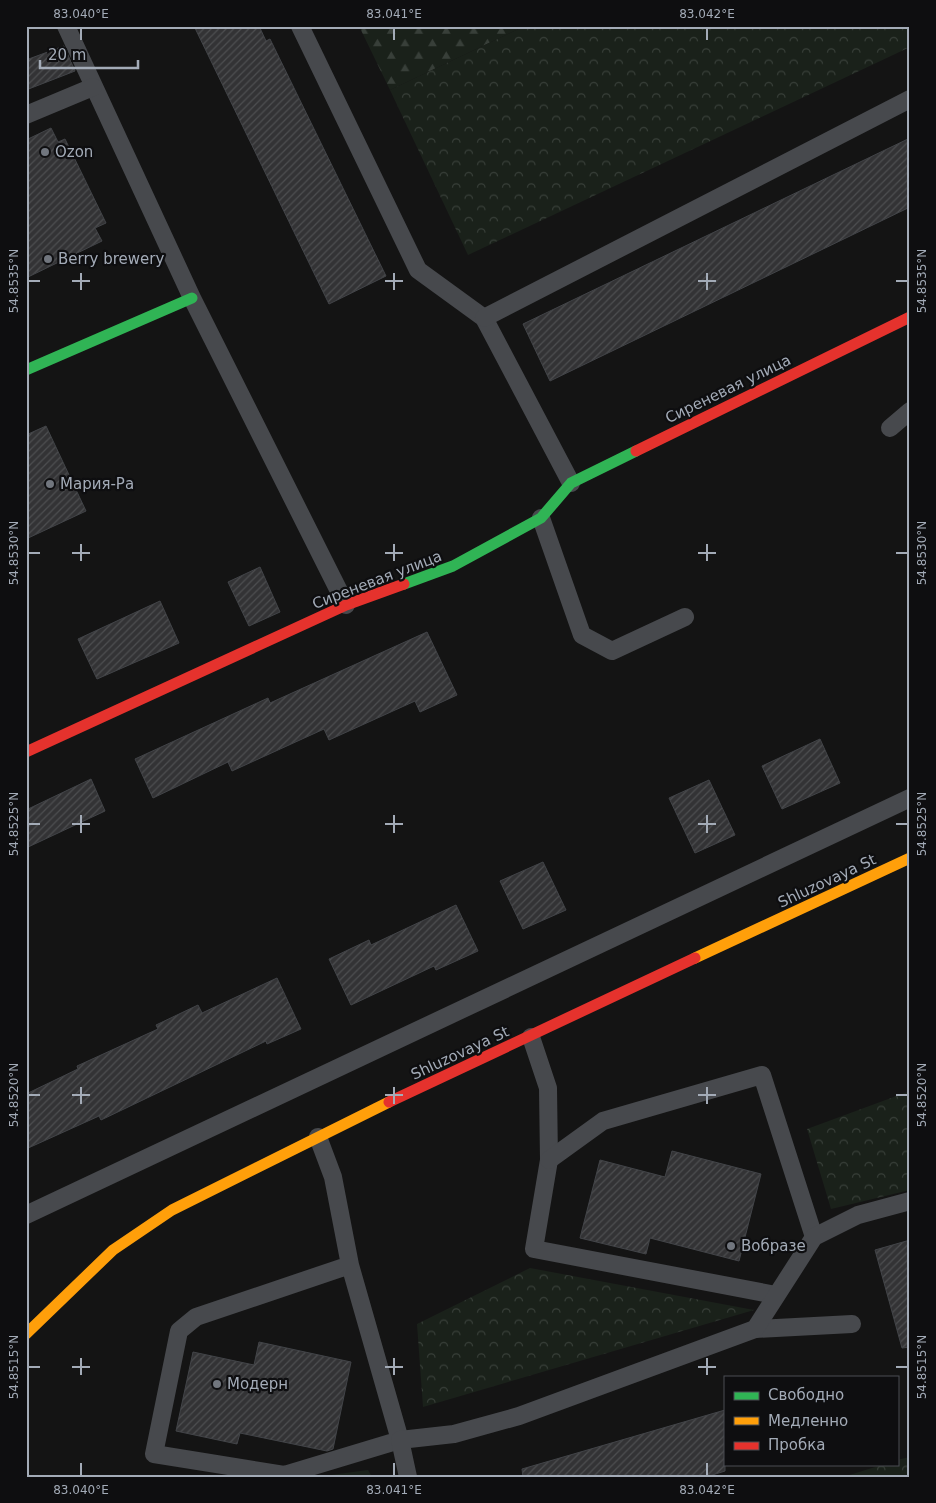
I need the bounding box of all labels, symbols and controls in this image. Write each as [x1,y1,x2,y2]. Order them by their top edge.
text: 83.040°E [53,7,109,21]
text: 83.041°E [366,7,422,21]
text: 83.042°E [679,7,735,21]
scale bar [40,38,138,70]
text: 20 m [48,46,86,64]
place label: Ozon [55,143,93,161]
marker: Ozon [39,146,51,158]
text: 54.8535°N [7,249,21,313]
text: 54.8535°N [915,249,929,313]
place label: Berry brewery [58,250,164,268]
marker: Berry brewery [42,253,54,265]
street label: Сиреневая улица [662,351,794,427]
place label: Мария-Ра [60,475,134,493]
marker: Мария-Ра [44,478,56,490]
text: 54.8530°N [7,521,21,585]
text: 54.8530°N [915,521,929,585]
street label: Сиреневая улица [310,547,444,613]
text: 54.8525°N [7,792,21,856]
text: 54.8525°N [915,792,929,856]
street label: Shluzovaya St [775,850,879,912]
street label: Shluzovaya St [408,1022,512,1084]
text: 54.8520°N [7,1063,21,1127]
text: 54.8520°N [915,1063,929,1127]
place label: Вобразе [741,1237,806,1255]
marker: Вобразе [725,1240,737,1252]
text: 54.8515°N [7,1335,21,1399]
text: 54.8515°N [915,1335,929,1399]
place label: Модерн [227,1375,288,1393]
legend [724,1376,898,1466]
marker: Модерн [211,1378,223,1390]
text: Свободно [768,1386,844,1404]
text: Медленно [768,1412,848,1430]
text: Пробка [768,1436,825,1454]
text: 83.040°E [53,1483,109,1497]
text: 83.041°E [366,1483,422,1497]
text: 83.042°E [679,1483,735,1497]

